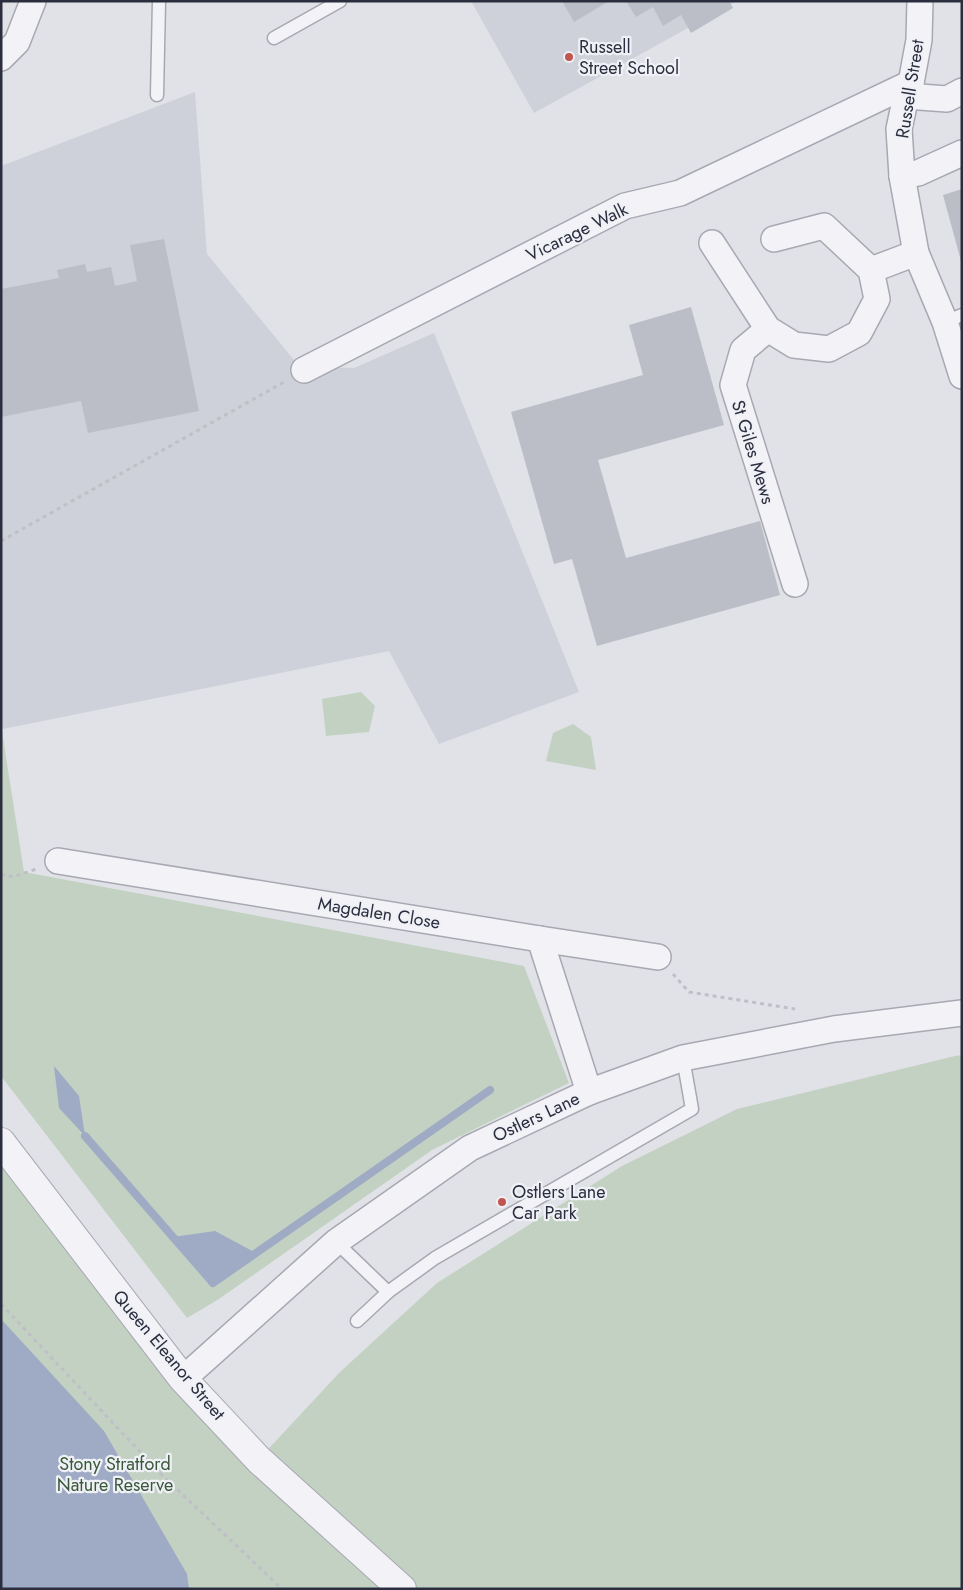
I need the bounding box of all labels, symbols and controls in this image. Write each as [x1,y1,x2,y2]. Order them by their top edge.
place label: Russell Street School [579,34,679,81]
street label: Russell Street [889,37,931,140]
marker: Russell Street School [563,51,575,63]
street label: Vicarage Walk [522,196,632,268]
street label: St Giles Mews [725,397,781,507]
street label: Magdalen Close [316,891,442,935]
street label: Ostlers Lane [488,1085,584,1149]
place label: Ostlers Lane Car Park [512,1179,606,1226]
marker: Ostlers Lane Car Park [496,1196,508,1208]
street label: Queen Eleanor Street [107,1284,232,1426]
park label: Stony Stratford Nature Reserve [57,1451,173,1498]

